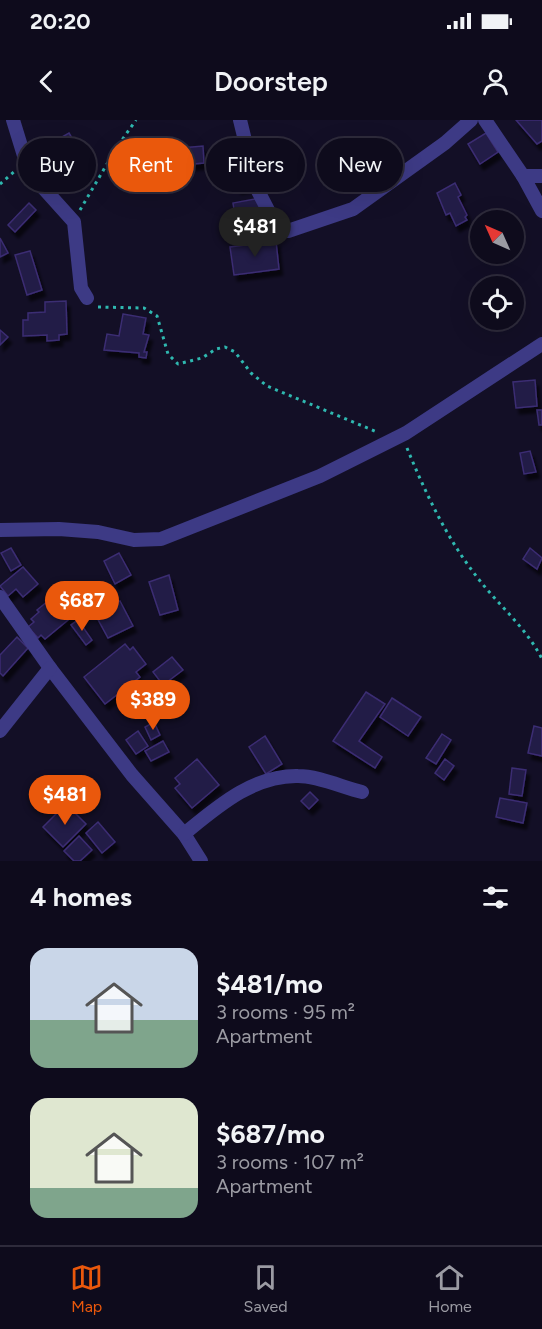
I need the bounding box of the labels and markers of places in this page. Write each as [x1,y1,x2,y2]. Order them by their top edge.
pin: $481 [219,207,291,258]
pin: $687 [46,581,118,632]
pin: $389 [117,680,189,731]
pin: $481 [29,775,101,826]

